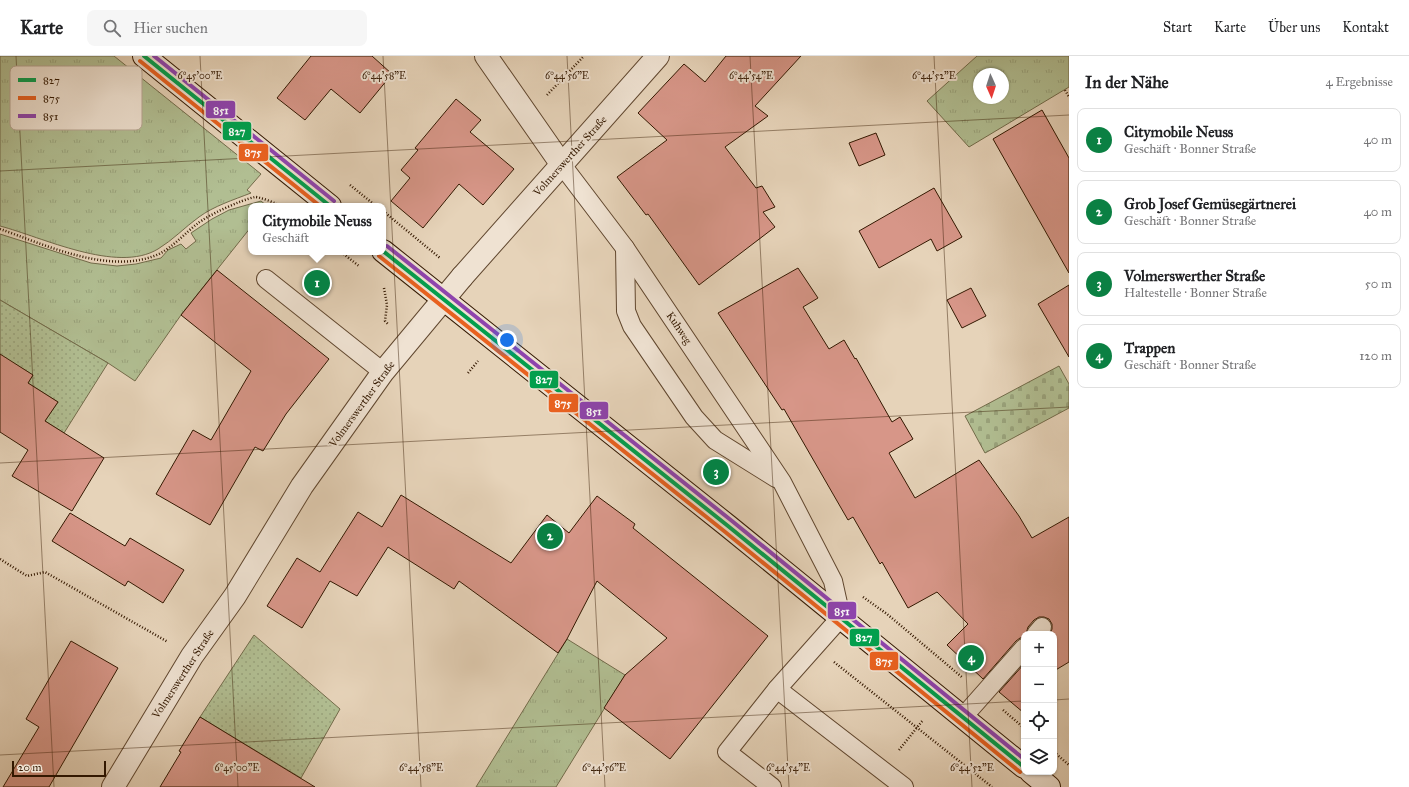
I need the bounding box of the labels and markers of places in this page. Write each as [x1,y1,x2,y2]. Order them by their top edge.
pin: 1 [304,268,330,298]
pin: 3 [703,457,729,487]
pin: 2 [537,521,563,551]
pin: 4 [958,643,984,673]

